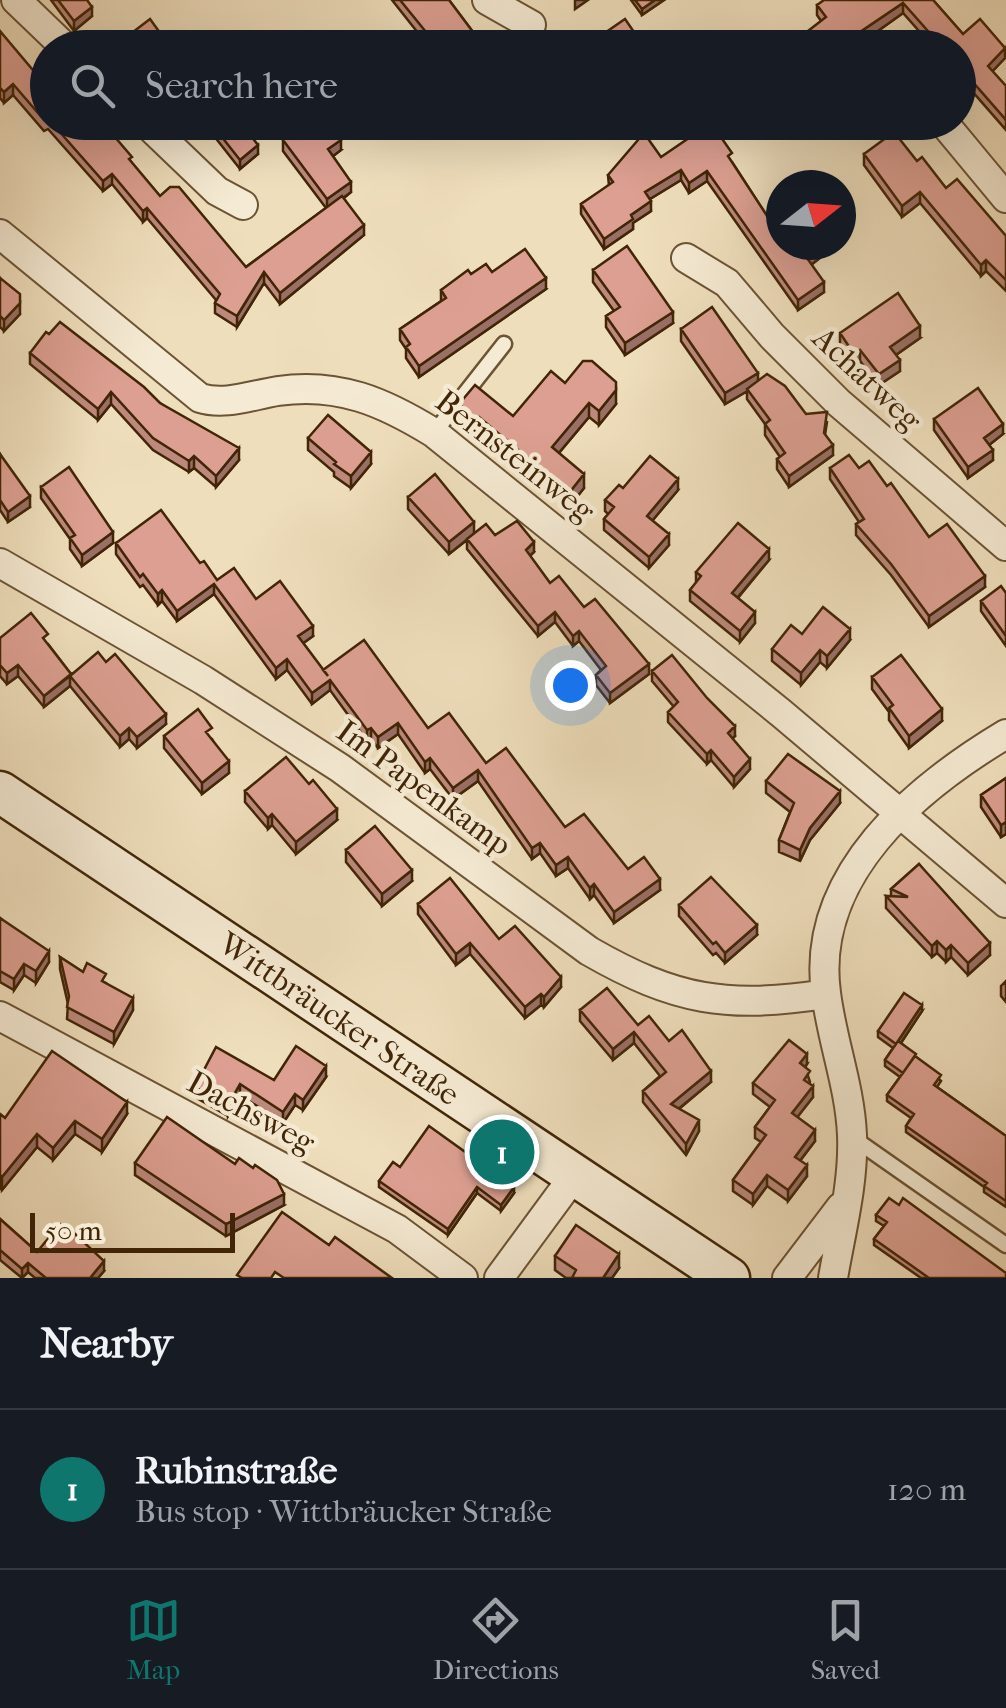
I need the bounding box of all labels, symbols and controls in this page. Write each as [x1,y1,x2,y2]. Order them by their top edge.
search box [30,30,976,140]
icon: search [65,58,120,113]
text: Search here [145,63,338,108]
north arrow [766,170,856,260]
street label: Achatweg [804,318,930,439]
street label: Bernsteinweg [428,383,603,530]
your location [545,660,596,711]
street label: Im Papenkamp [330,712,518,864]
street label: Wittbräucker Straße [211,924,466,1113]
street label: Dachsweg [181,1063,322,1161]
pin: 1 [470,1114,534,1190]
scale bar [30,1208,235,1252]
text: 50 m [45,1214,102,1247]
text: Nearby [40,1319,172,1368]
text: Rubinstraße [135,1448,337,1493]
text: 1 [67,1471,78,1508]
text: 120 m [887,1471,966,1508]
text: Bus stop · Wittbräucker Straße [135,1493,552,1530]
tab: Map [126,1593,181,1686]
tab: Directions [433,1593,559,1686]
tab: Saved [811,1593,880,1686]

